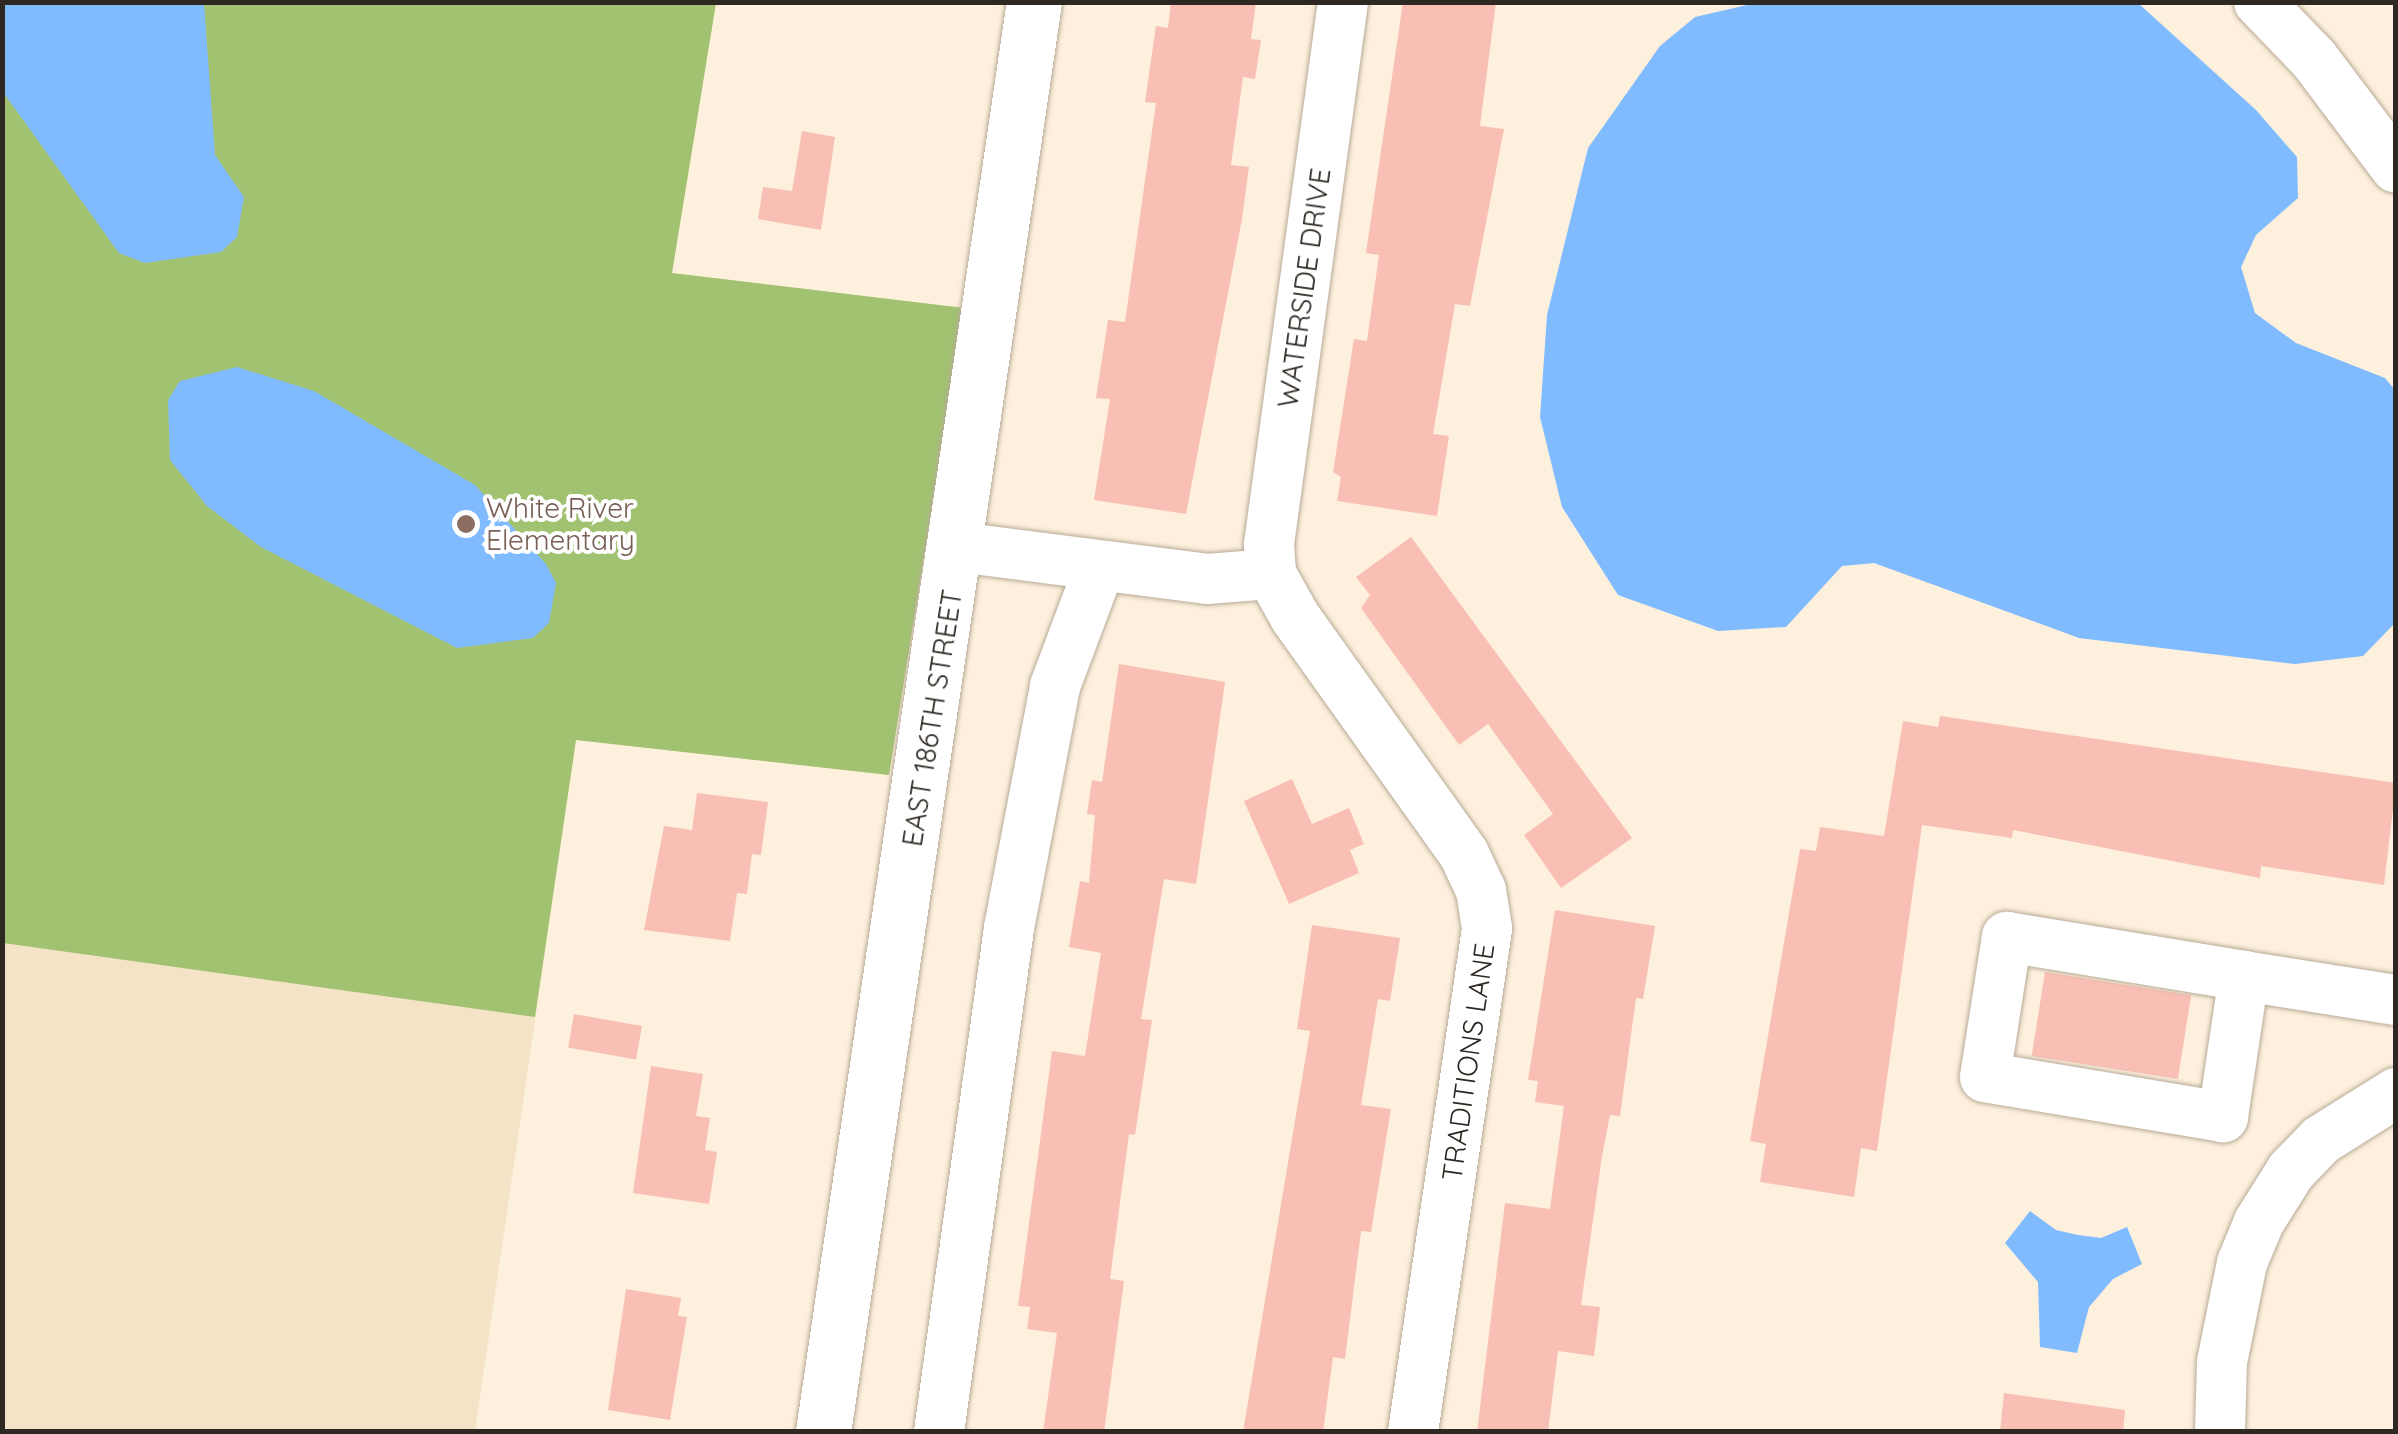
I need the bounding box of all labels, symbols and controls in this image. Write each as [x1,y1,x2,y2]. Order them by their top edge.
street label: WATERSIDE DRIVE [1271,166,1337,410]
place label: White River Elementary [486,491,635,557]
marker: White River Elementary [455,513,477,535]
street label: EAST 186TH STREET [895,587,969,849]
street label: TRADITIONS LANE [1435,941,1501,1183]

